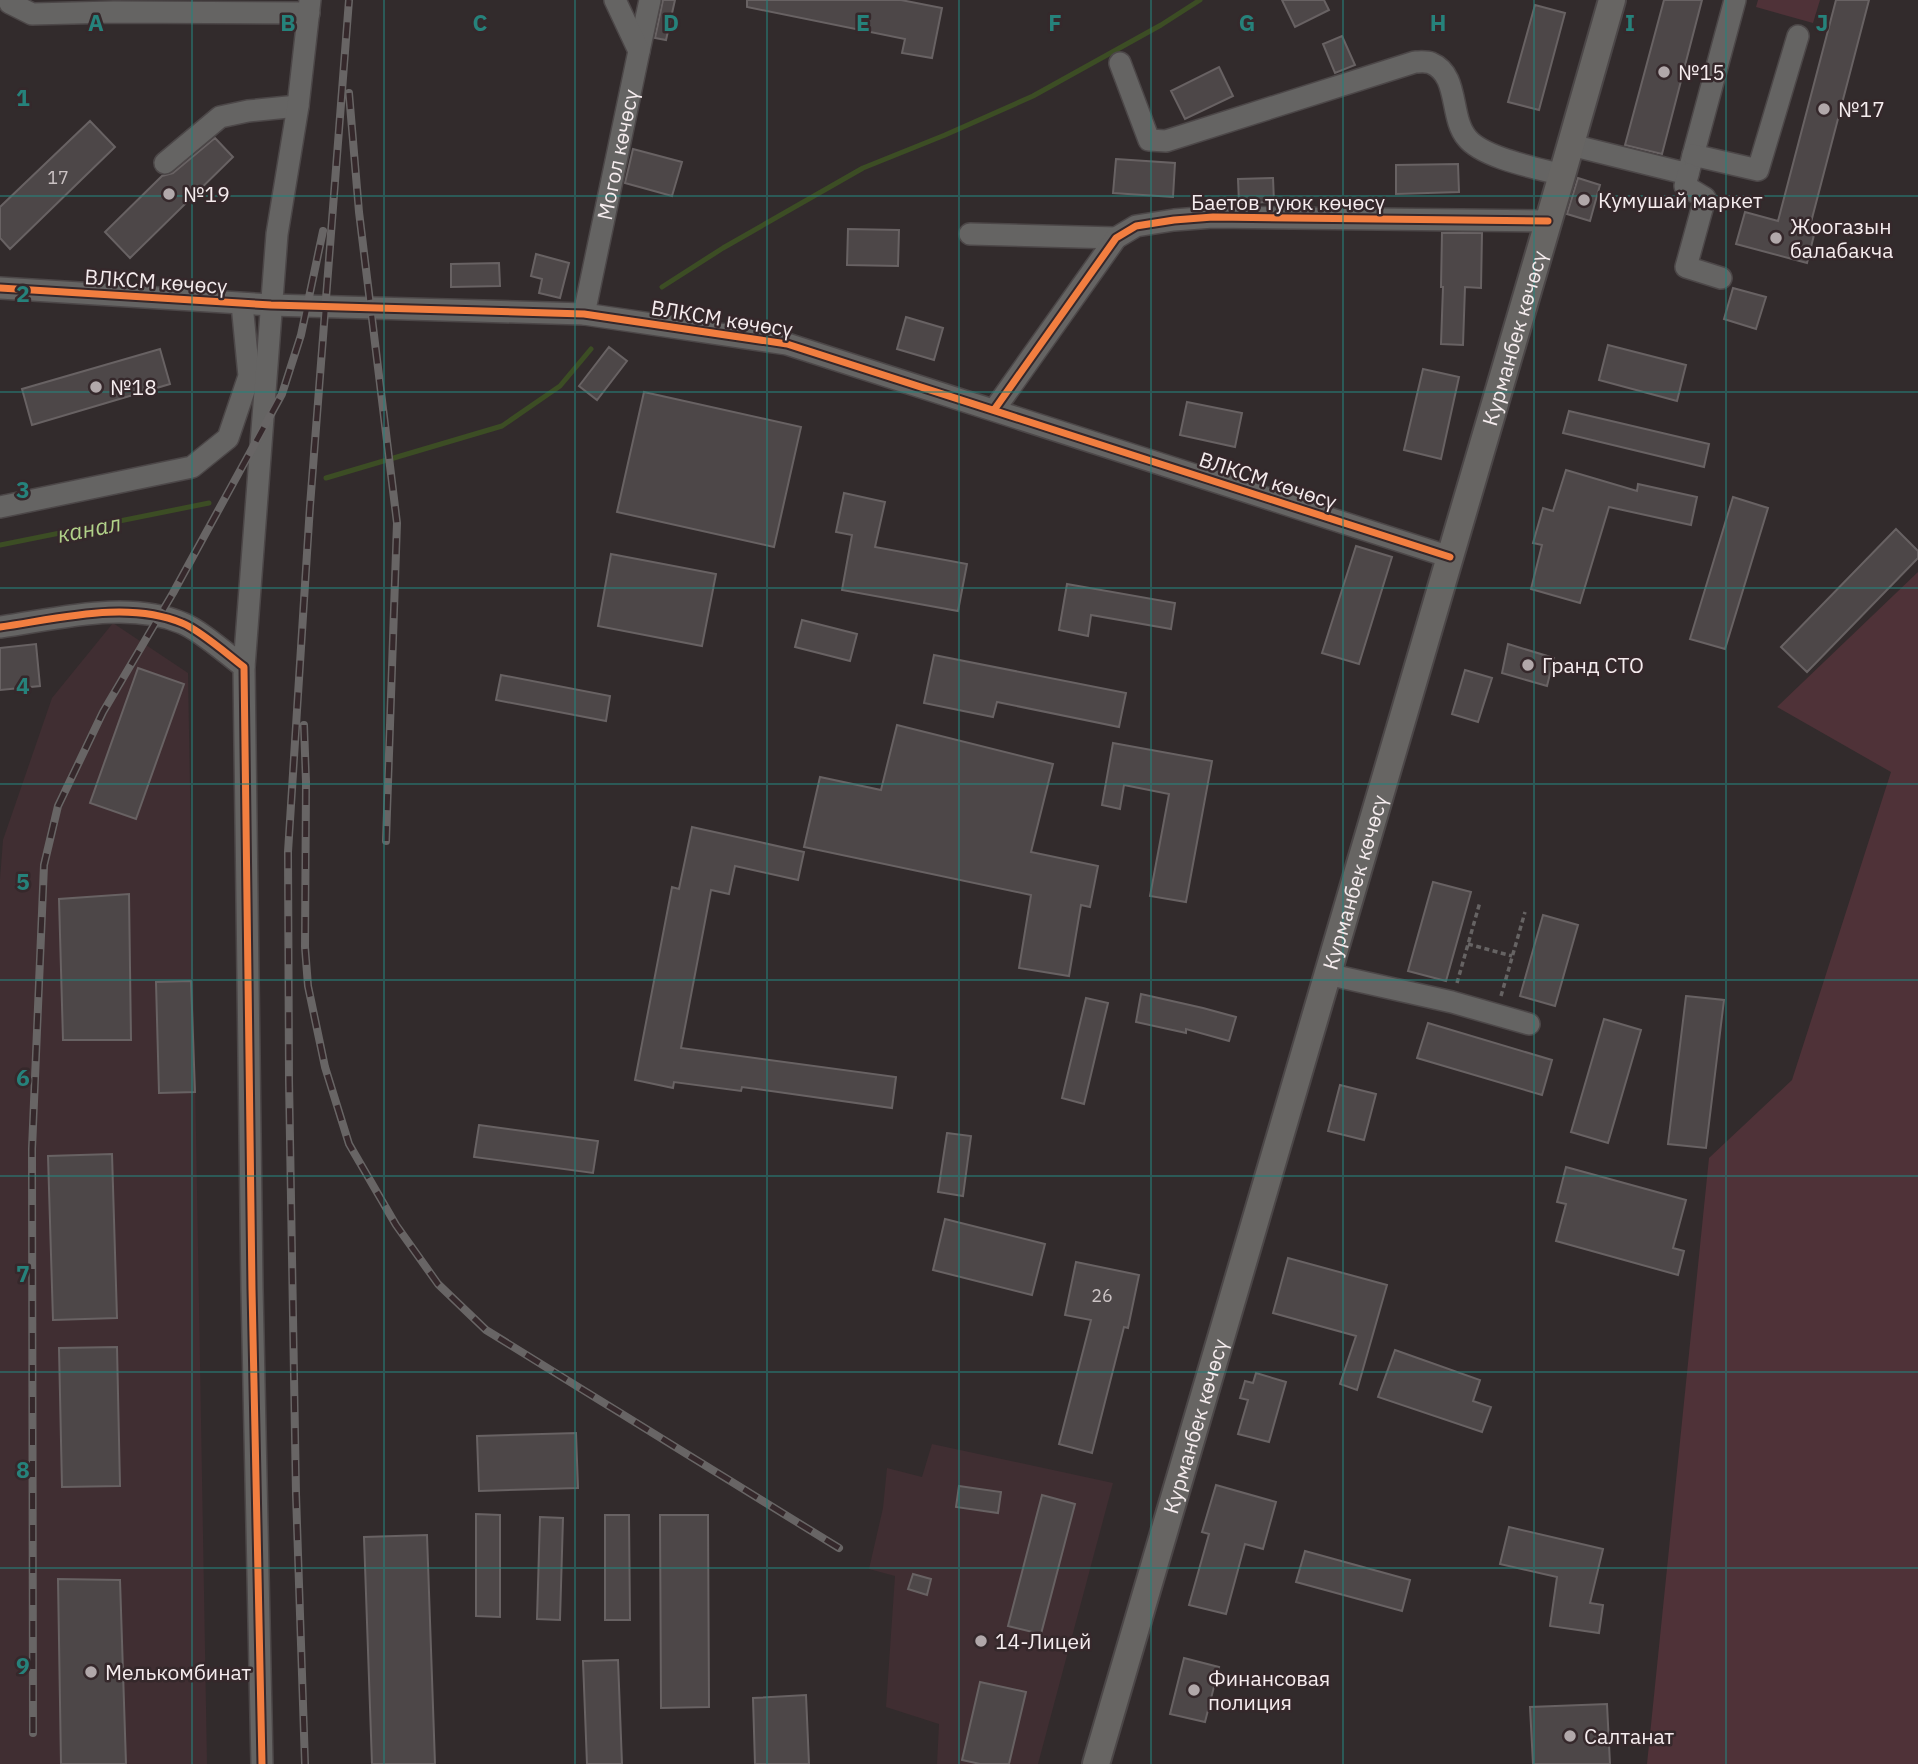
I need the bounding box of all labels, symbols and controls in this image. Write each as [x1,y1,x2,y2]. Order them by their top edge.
text: A [88,7,104,37]
text: B [280,7,296,37]
text: C [473,7,488,37]
text: D [663,7,679,37]
text: E [856,7,870,37]
text: F [1048,7,1062,37]
text: G [1239,7,1255,37]
text: H [1430,7,1446,37]
text: I [1625,7,1635,37]
text: J [1816,7,1828,37]
place label: №15 [1678,58,1725,86]
marker: №15 [1656,64,1672,80]
text: 1 [16,82,30,112]
street label: Могол көчөсү [590,86,645,222]
place label: №17 [1838,95,1885,123]
marker: №17 [1816,101,1832,117]
house number: 17 [47,166,69,189]
place label: №19 [183,180,230,208]
marker: №19 [161,186,177,202]
place label: Кумушай маркет [1598,186,1763,214]
street label: Баетов туюк көчөсү [1191,188,1385,216]
marker: Кумушай маркет [1576,192,1592,208]
place label: Жоогазын балабакча [1790,212,1894,264]
marker: Жоогазын балабакча [1768,230,1784,246]
street label: Курманбек көчөсү [1475,247,1553,429]
street label: ВЛКСМ көчөсү [84,262,228,300]
text: 2 [16,278,30,308]
street label: ВЛКСМ көчөсү [649,293,795,343]
place label: №18 [110,373,157,401]
marker: №18 [88,379,104,395]
street label: ВЛКСМ көчөсү [1196,445,1340,515]
text: 3 [16,474,30,504]
water label: канал [54,507,124,549]
place label: Гранд СТО [1542,651,1644,679]
marker: Гранд СТО [1520,657,1536,673]
text: 4 [16,670,30,700]
street label: Курманбек көчөсү [1316,791,1394,973]
text: 5 [16,866,30,896]
text: 6 [16,1062,30,1092]
text: 7 [16,1258,30,1288]
house number: 26 [1091,1284,1113,1307]
street label: Курманбек көчөсү [1156,1335,1234,1517]
text: 8 [16,1454,30,1484]
place label: 14-Лицей [995,1627,1091,1655]
marker: 14-Лицей [973,1633,989,1649]
text: 9 [16,1650,30,1680]
place label: Мелькомбинат [105,1658,251,1686]
marker: Мелькомбинат [83,1664,99,1680]
place label: Финансовая полиция [1208,1664,1330,1716]
marker: Финансовая полиция [1186,1682,1202,1698]
place label: Салтанат [1584,1722,1674,1750]
marker: Салтанат [1562,1728,1578,1744]

